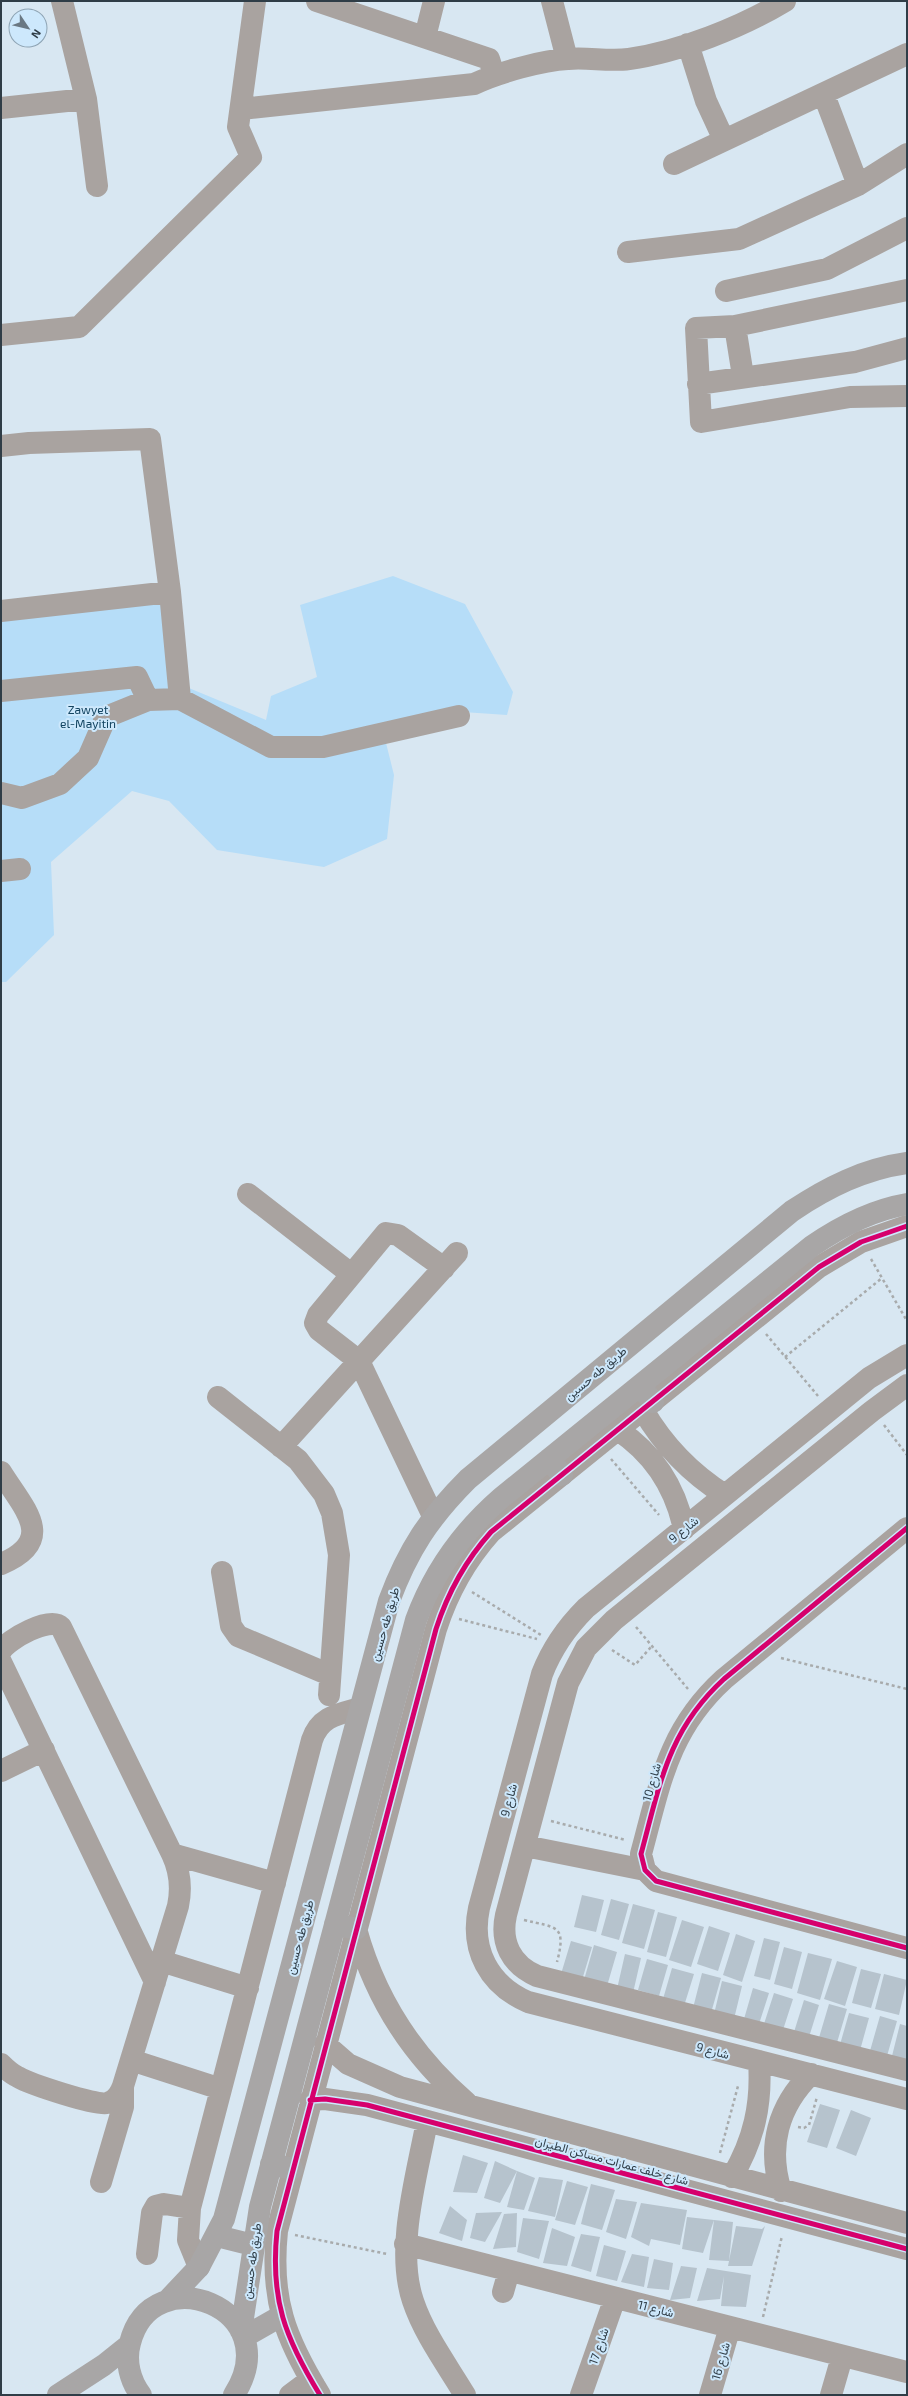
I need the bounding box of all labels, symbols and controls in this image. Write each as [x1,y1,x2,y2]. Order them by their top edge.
north arrow [8,8,48,48]
text: N [29,27,44,41]
park label: Zawyet el-Mayitin [60,702,116,730]
street label: طريق طه حسين [561,1343,630,1404]
street label: شارع 9 [666,1513,702,1547]
street label: طريق طه حسين [367,1585,403,1663]
street label: شارع 10 [639,1761,666,1803]
street label: شارع 9 [497,1782,522,1819]
street label: طريق طه حسين [282,1898,318,1976]
street label: شارع 9 [694,2039,731,2064]
street label: شارع خلف عمارات مساكن الطيران [533,2133,690,2190]
street label: طريق طه حسين [239,2222,265,2300]
street label: شارع 11 [636,2297,675,2322]
street label: شارع 17 [585,2326,614,2367]
street label: شارع 16 [708,2341,735,2382]

